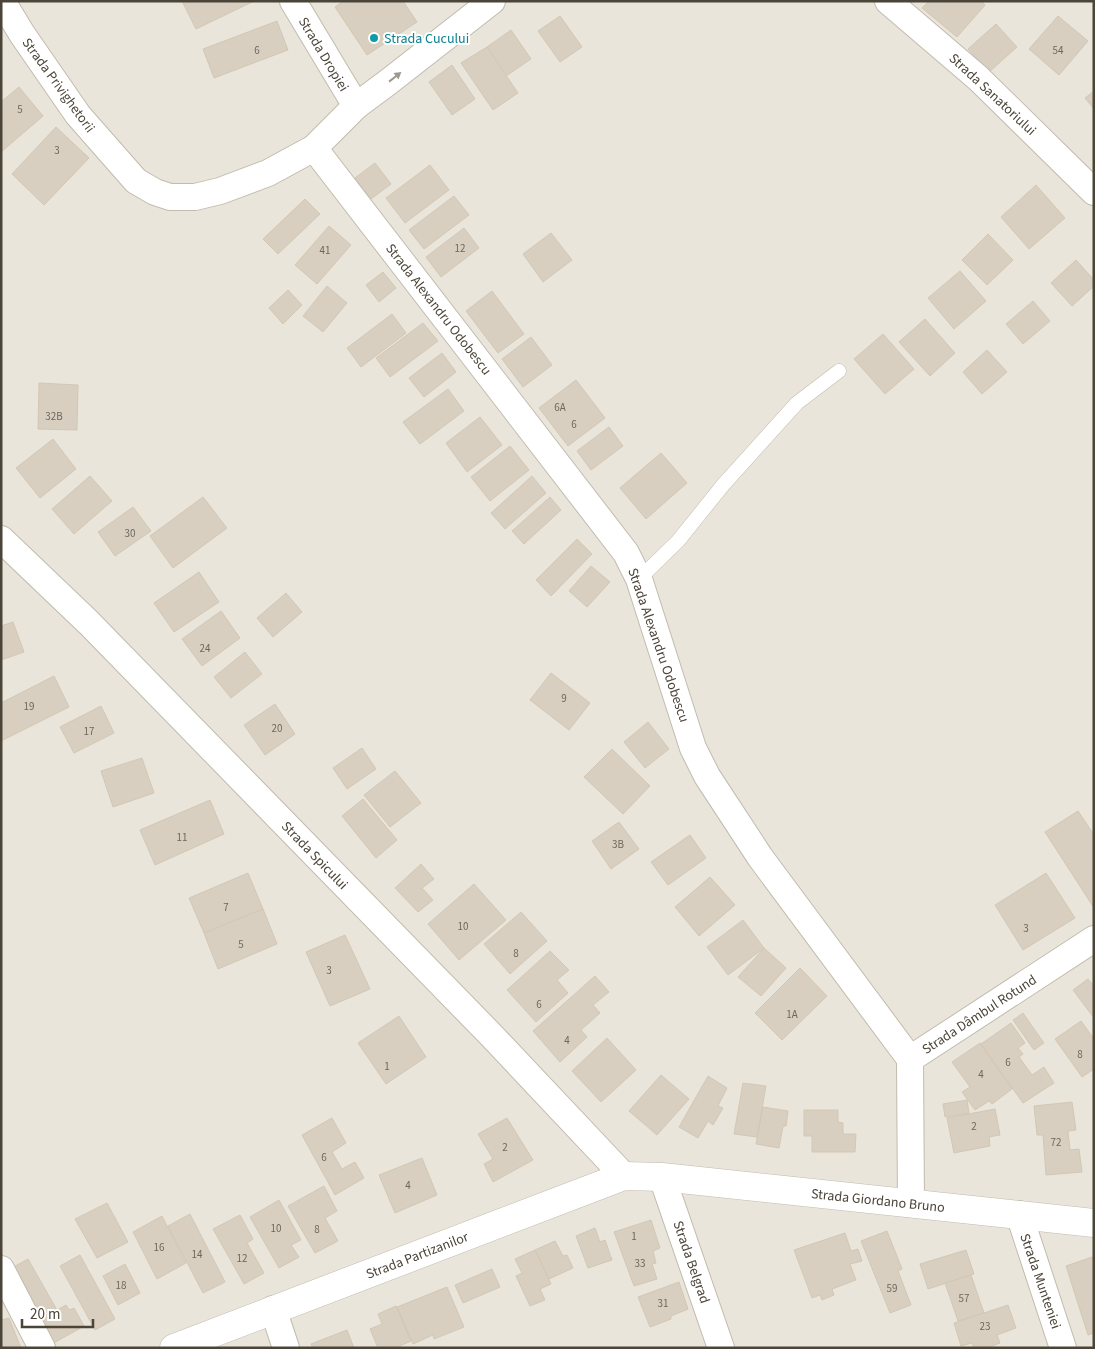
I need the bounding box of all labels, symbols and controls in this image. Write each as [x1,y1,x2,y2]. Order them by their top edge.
street label: Strada Dropiei [293,14,353,95]
place label: Strada Cucului [384,29,469,49]
marker: Strada Cucului [368,32,380,44]
street label: Strada Privighetorii [17,34,99,137]
house number: 6 [254,43,260,58]
house number: 54 [1053,43,1064,58]
street label: Strada Sanatoriului [944,49,1040,141]
one-way arrow [388,72,401,83]
house number: 5 [17,102,23,117]
house number: 3 [54,143,60,158]
street label: Strada Alexandru Odobescu [380,240,496,380]
house number: 12 [455,241,465,256]
house number: 41 [320,243,330,258]
house number: 6A [554,400,566,415]
house number: 32B [45,409,63,424]
house number: 6 [571,417,577,432]
house number: 30 [125,526,135,541]
street label: Strada Alexandru Odobescu [622,565,694,725]
house number: 24 [200,641,211,656]
house number: 9 [561,691,567,706]
house number: 19 [24,699,34,714]
house number: 20 [272,721,282,736]
house number: 17 [84,724,94,739]
street label: Strada Spicului [276,817,352,894]
house number: 11 [177,830,187,845]
house number: 3B [612,837,624,852]
house number: 7 [223,900,229,915]
house number: 10 [458,919,468,934]
house number: 3 [1023,921,1029,936]
house number: 5 [238,937,244,952]
house number: 8 [513,946,519,961]
house number: 3 [326,963,332,978]
street label: Strada Dâmbul Rotund [918,970,1041,1059]
house number: 6 [536,997,542,1012]
house number: 1A [786,1007,798,1022]
house number: 4 [564,1033,570,1048]
house number: 8 [1077,1047,1083,1062]
house number: 6 [1005,1055,1011,1070]
house number: 1 [384,1059,390,1074]
house number: 4 [978,1067,984,1082]
house number: 2 [971,1119,977,1134]
house number: 72 [1051,1135,1061,1150]
house number: 2 [502,1140,508,1155]
house number: 6 [321,1150,327,1165]
house number: 4 [405,1178,411,1193]
street label: Strada Giordano Bruno [810,1184,946,1218]
street label: Strada Belgrad [668,1218,715,1306]
house number: 10 [271,1221,281,1236]
house number: 8 [314,1222,320,1237]
street label: Strada Partizanilor [363,1227,472,1285]
house number: 1 [631,1229,637,1244]
street label: Strada Munteniei [1014,1231,1066,1332]
house number: 16 [154,1240,165,1255]
house number: 14 [192,1247,203,1262]
house number: 12 [237,1251,247,1266]
house number: 33 [635,1256,645,1271]
house number: 18 [116,1278,127,1293]
house number: 59 [887,1281,897,1296]
house number: 57 [959,1291,969,1306]
scale bar [22,1296,94,1328]
house number: 31 [658,1296,668,1311]
text: 20 m [30,1304,60,1325]
house number: 23 [980,1319,990,1334]

